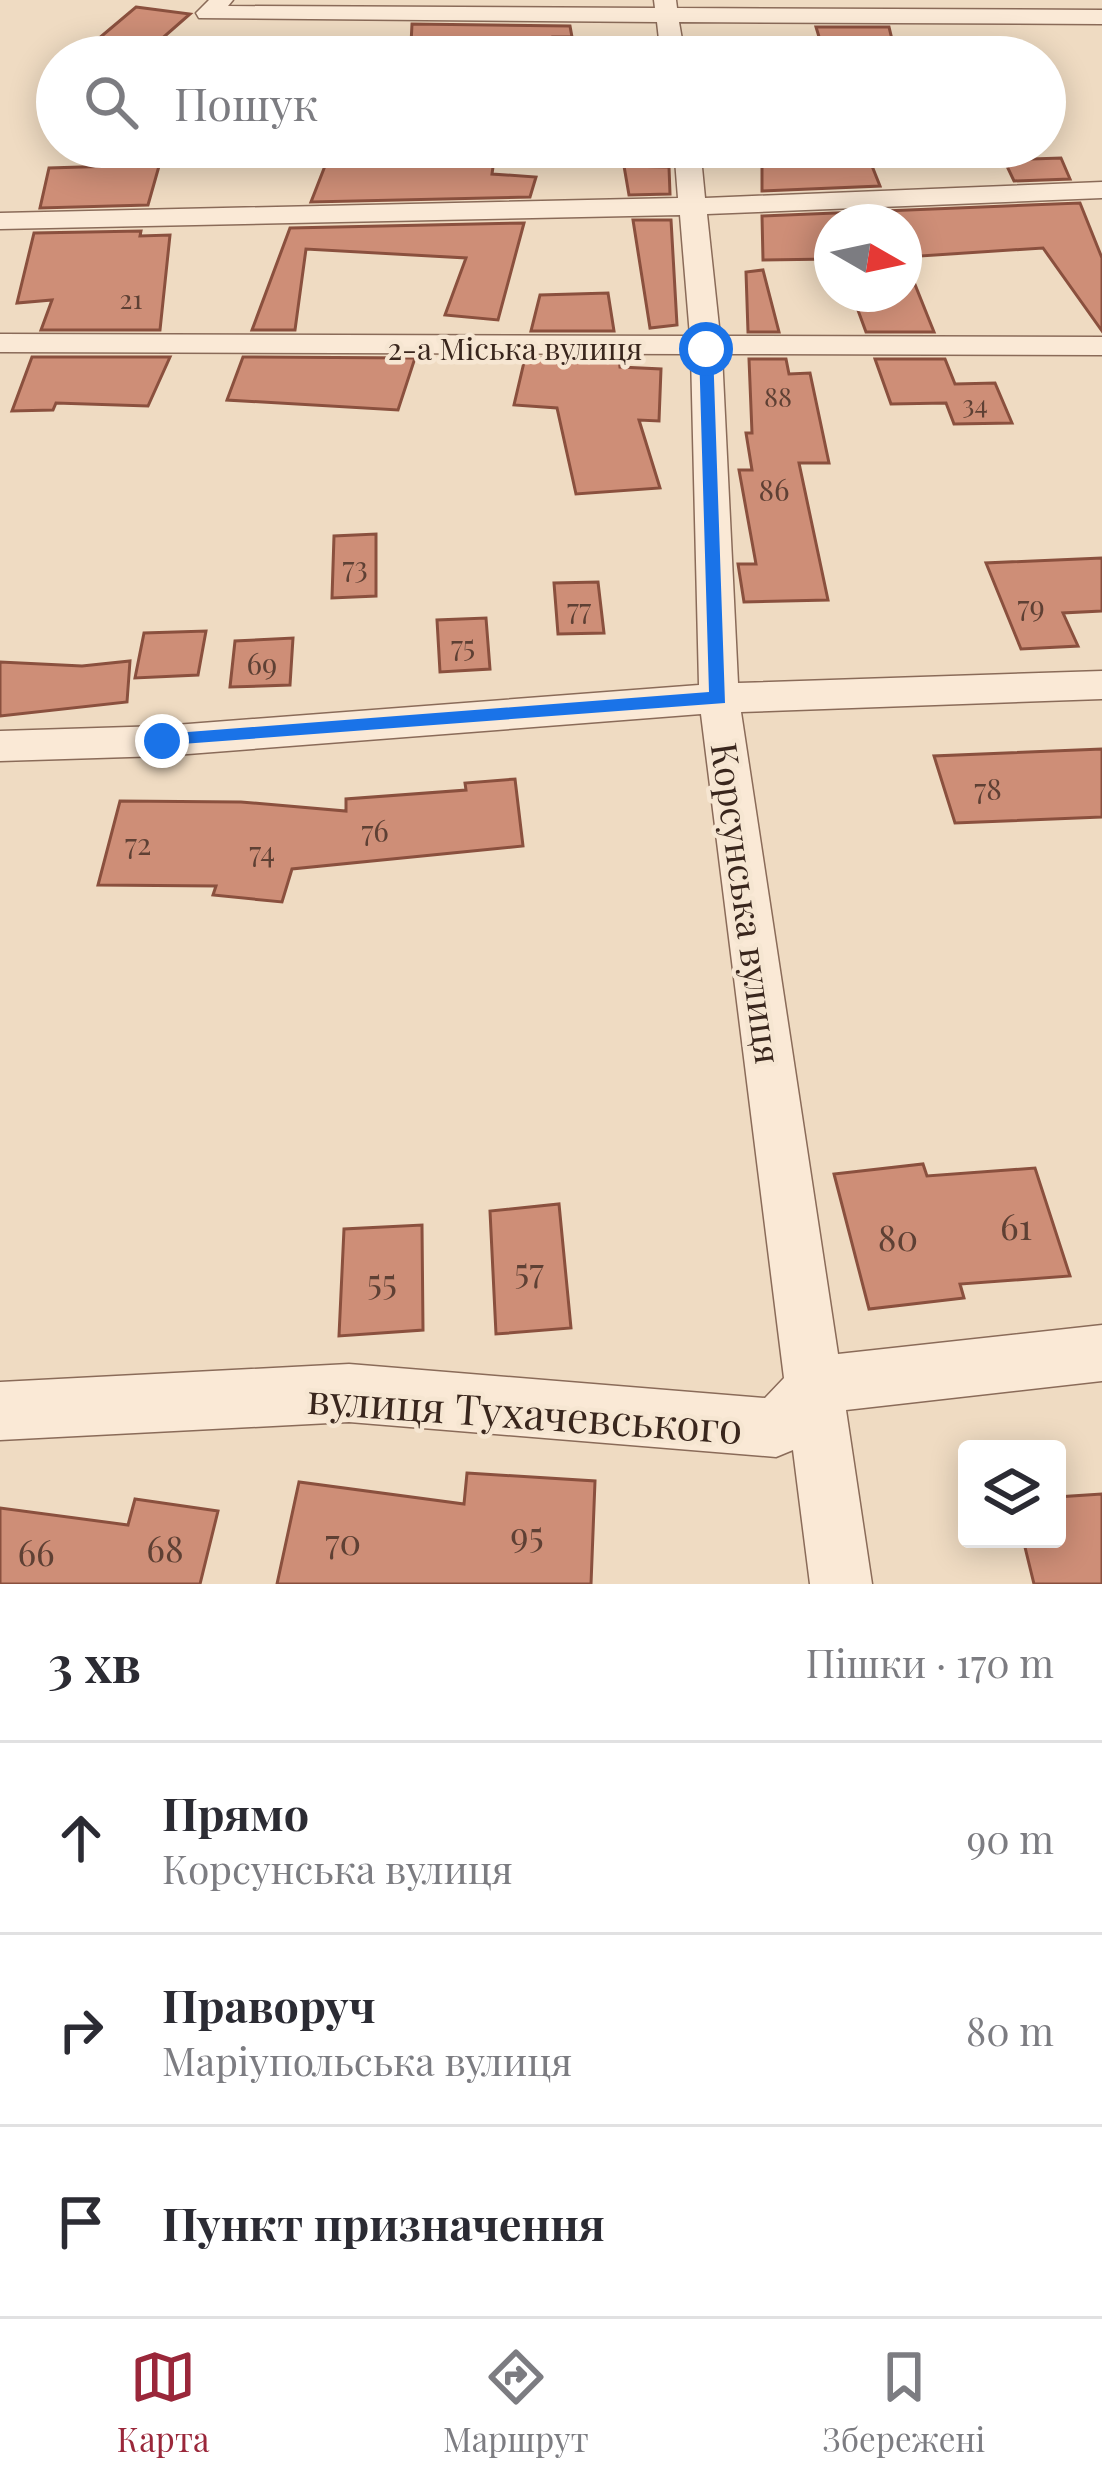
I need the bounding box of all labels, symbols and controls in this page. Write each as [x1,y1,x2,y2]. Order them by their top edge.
search box [36,36,1066,168]
icon: search [78,69,144,135]
text: Пошук [174,72,318,132]
north arrow [814,204,922,312]
house number: 21 [120,280,142,316]
route start [679,322,733,376]
street label: 2-а Міська вулиця [388,328,642,368]
house number: 88 [764,378,792,414]
house number: 34 [962,385,988,421]
house number: 86 [758,469,790,509]
house number: 73 [342,546,368,586]
house number: 79 [1017,585,1045,625]
house number: 77 [567,588,591,628]
house number: 75 [451,625,475,665]
house number: 69 [247,643,277,683]
route end [135,714,189,768]
street label: Корсунська вулиця [702,739,794,1067]
house number: 78 [974,768,1002,808]
house number: 76 [361,810,389,850]
house number: 72 [125,823,151,863]
house number: 74 [249,831,275,871]
house number: 61 [1000,1201,1032,1249]
house number: 80 [878,1212,918,1260]
house number: 57 [514,1245,544,1293]
house number: 55 [367,1256,397,1304]
street label: вулиця Тухачевського [306,1369,744,1455]
map controls [958,1440,1066,1548]
button: layers [958,1440,1066,1548]
house number: 95 [510,1509,544,1557]
house number: 70 [325,1516,361,1564]
house number: 68 [146,1523,184,1571]
house number: 66 [17,1527,55,1575]
text: 3 хв [48,1628,141,1696]
text: Пішки · 170 m [806,1636,1054,1688]
text: Прямо [162,1782,309,1842]
icon: ahead [48,1805,114,1871]
text: 90 m [966,1812,1054,1864]
text: Корсунська вулиця [162,1842,513,1894]
text: Праворуч [162,1974,376,2034]
icon: right [48,1997,114,2063]
text: 80 m [966,2004,1054,2056]
text: Маріупольська вулиця [162,2034,572,2086]
icon: arrive [48,2189,114,2255]
text: Пункт призначення [162,2192,605,2252]
tab: Карта [117,2344,209,2460]
tab: Маршрут [443,2344,589,2460]
tab: Збережені [822,2344,985,2460]

